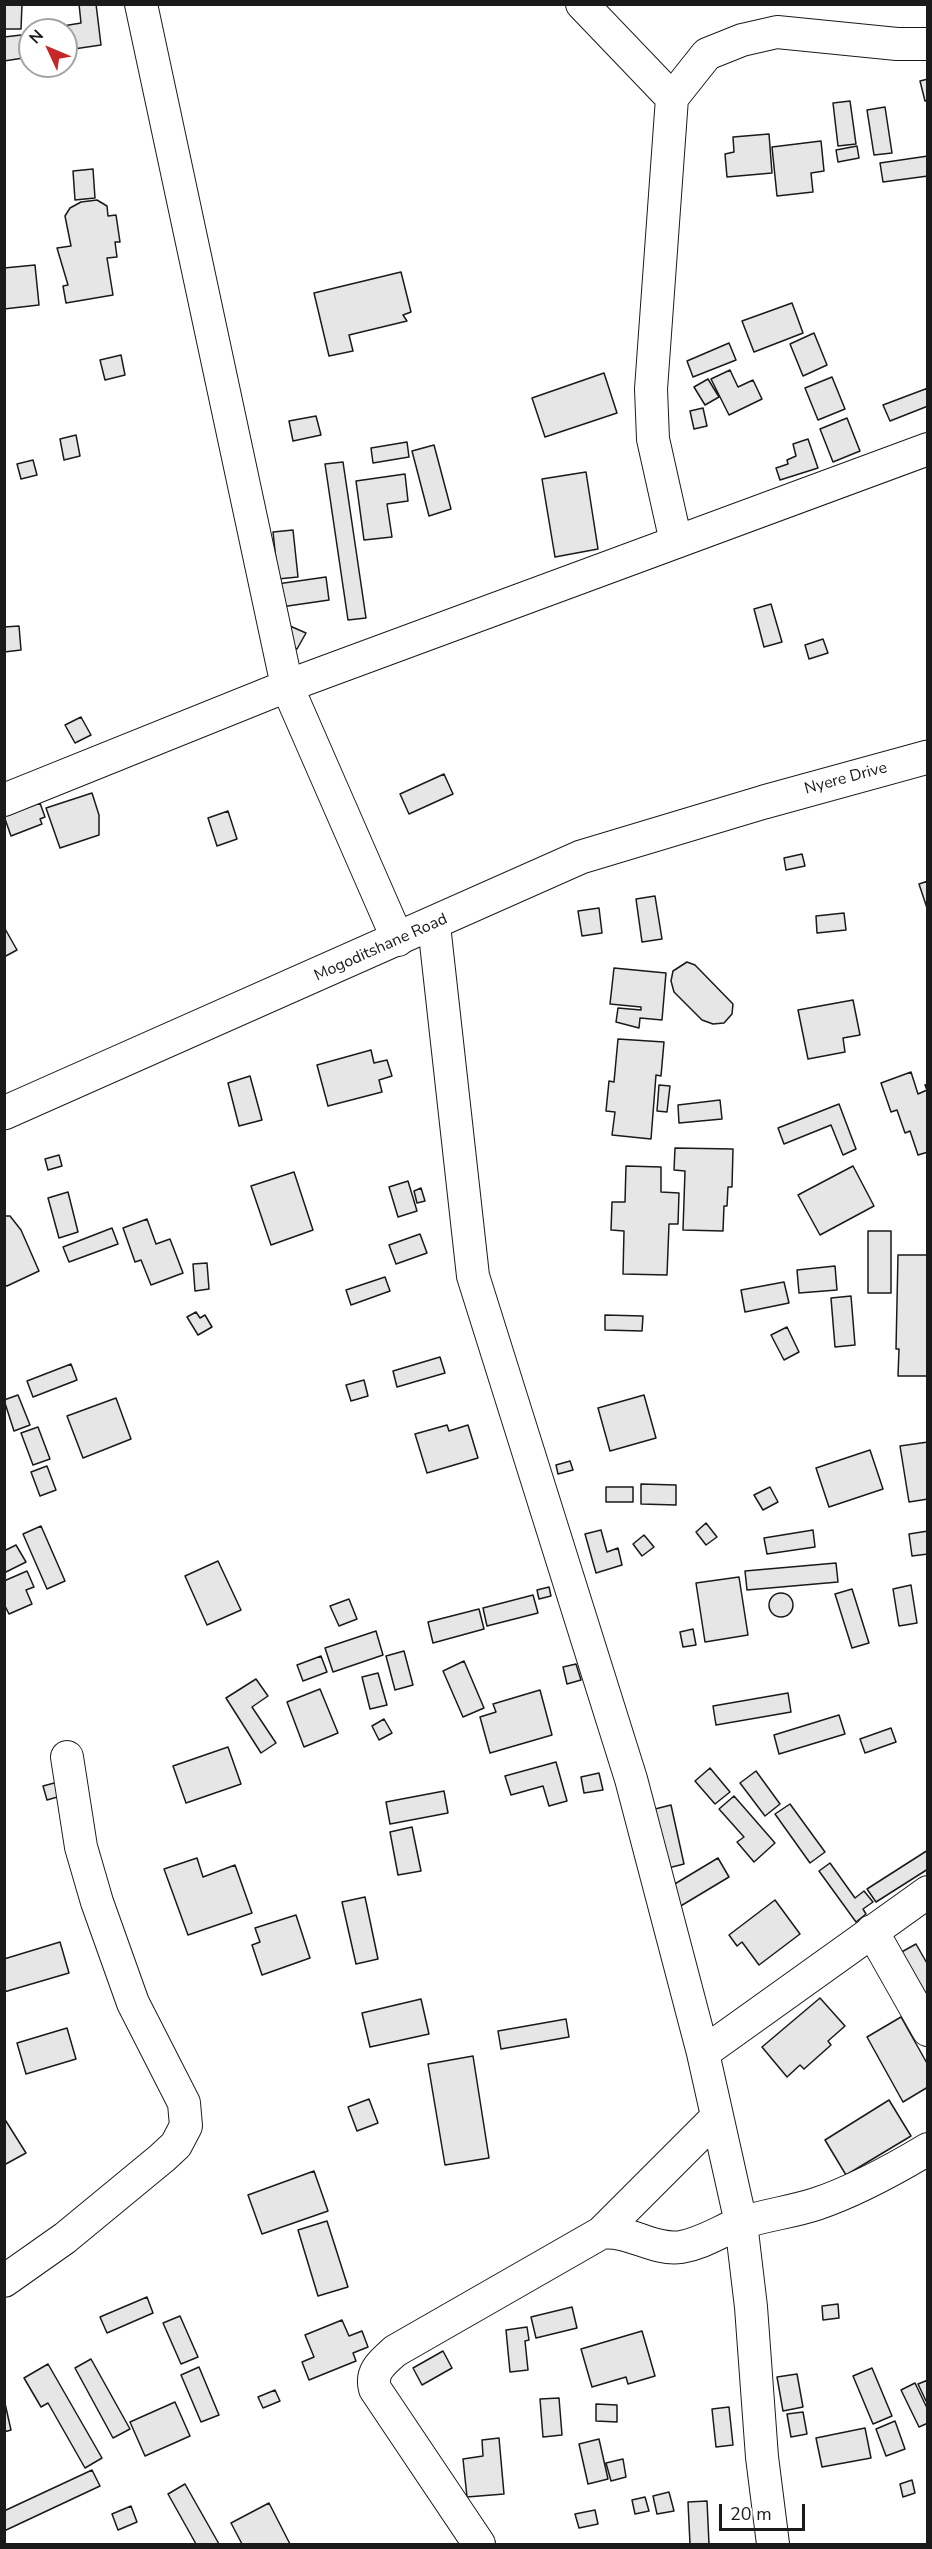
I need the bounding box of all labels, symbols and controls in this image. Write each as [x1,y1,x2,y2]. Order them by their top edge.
north arrow [18,18,78,78]
text: N [24,25,49,49]
street label: Nyere Drive [803,759,889,799]
street label: Mogoditshane Road [311,910,451,986]
scale bar [722,2492,808,2530]
text: 20 m [730,2502,772,2526]

